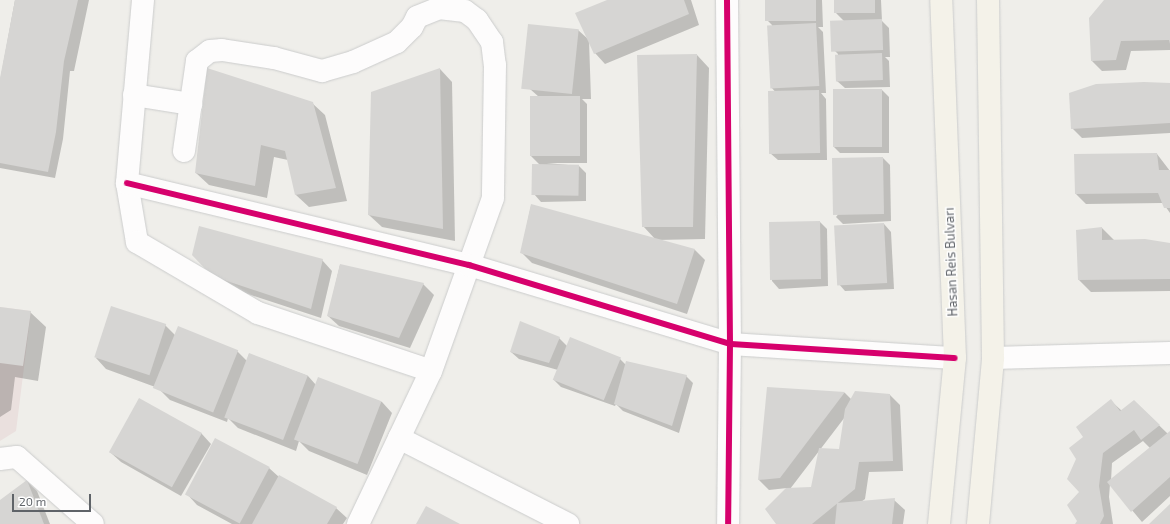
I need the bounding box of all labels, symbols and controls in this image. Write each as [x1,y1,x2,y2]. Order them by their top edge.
street label: Hasan Reis Bulvarı [941,207,961,317]
scale bar [14,486,93,512]
text: 20 m [19,494,46,508]

